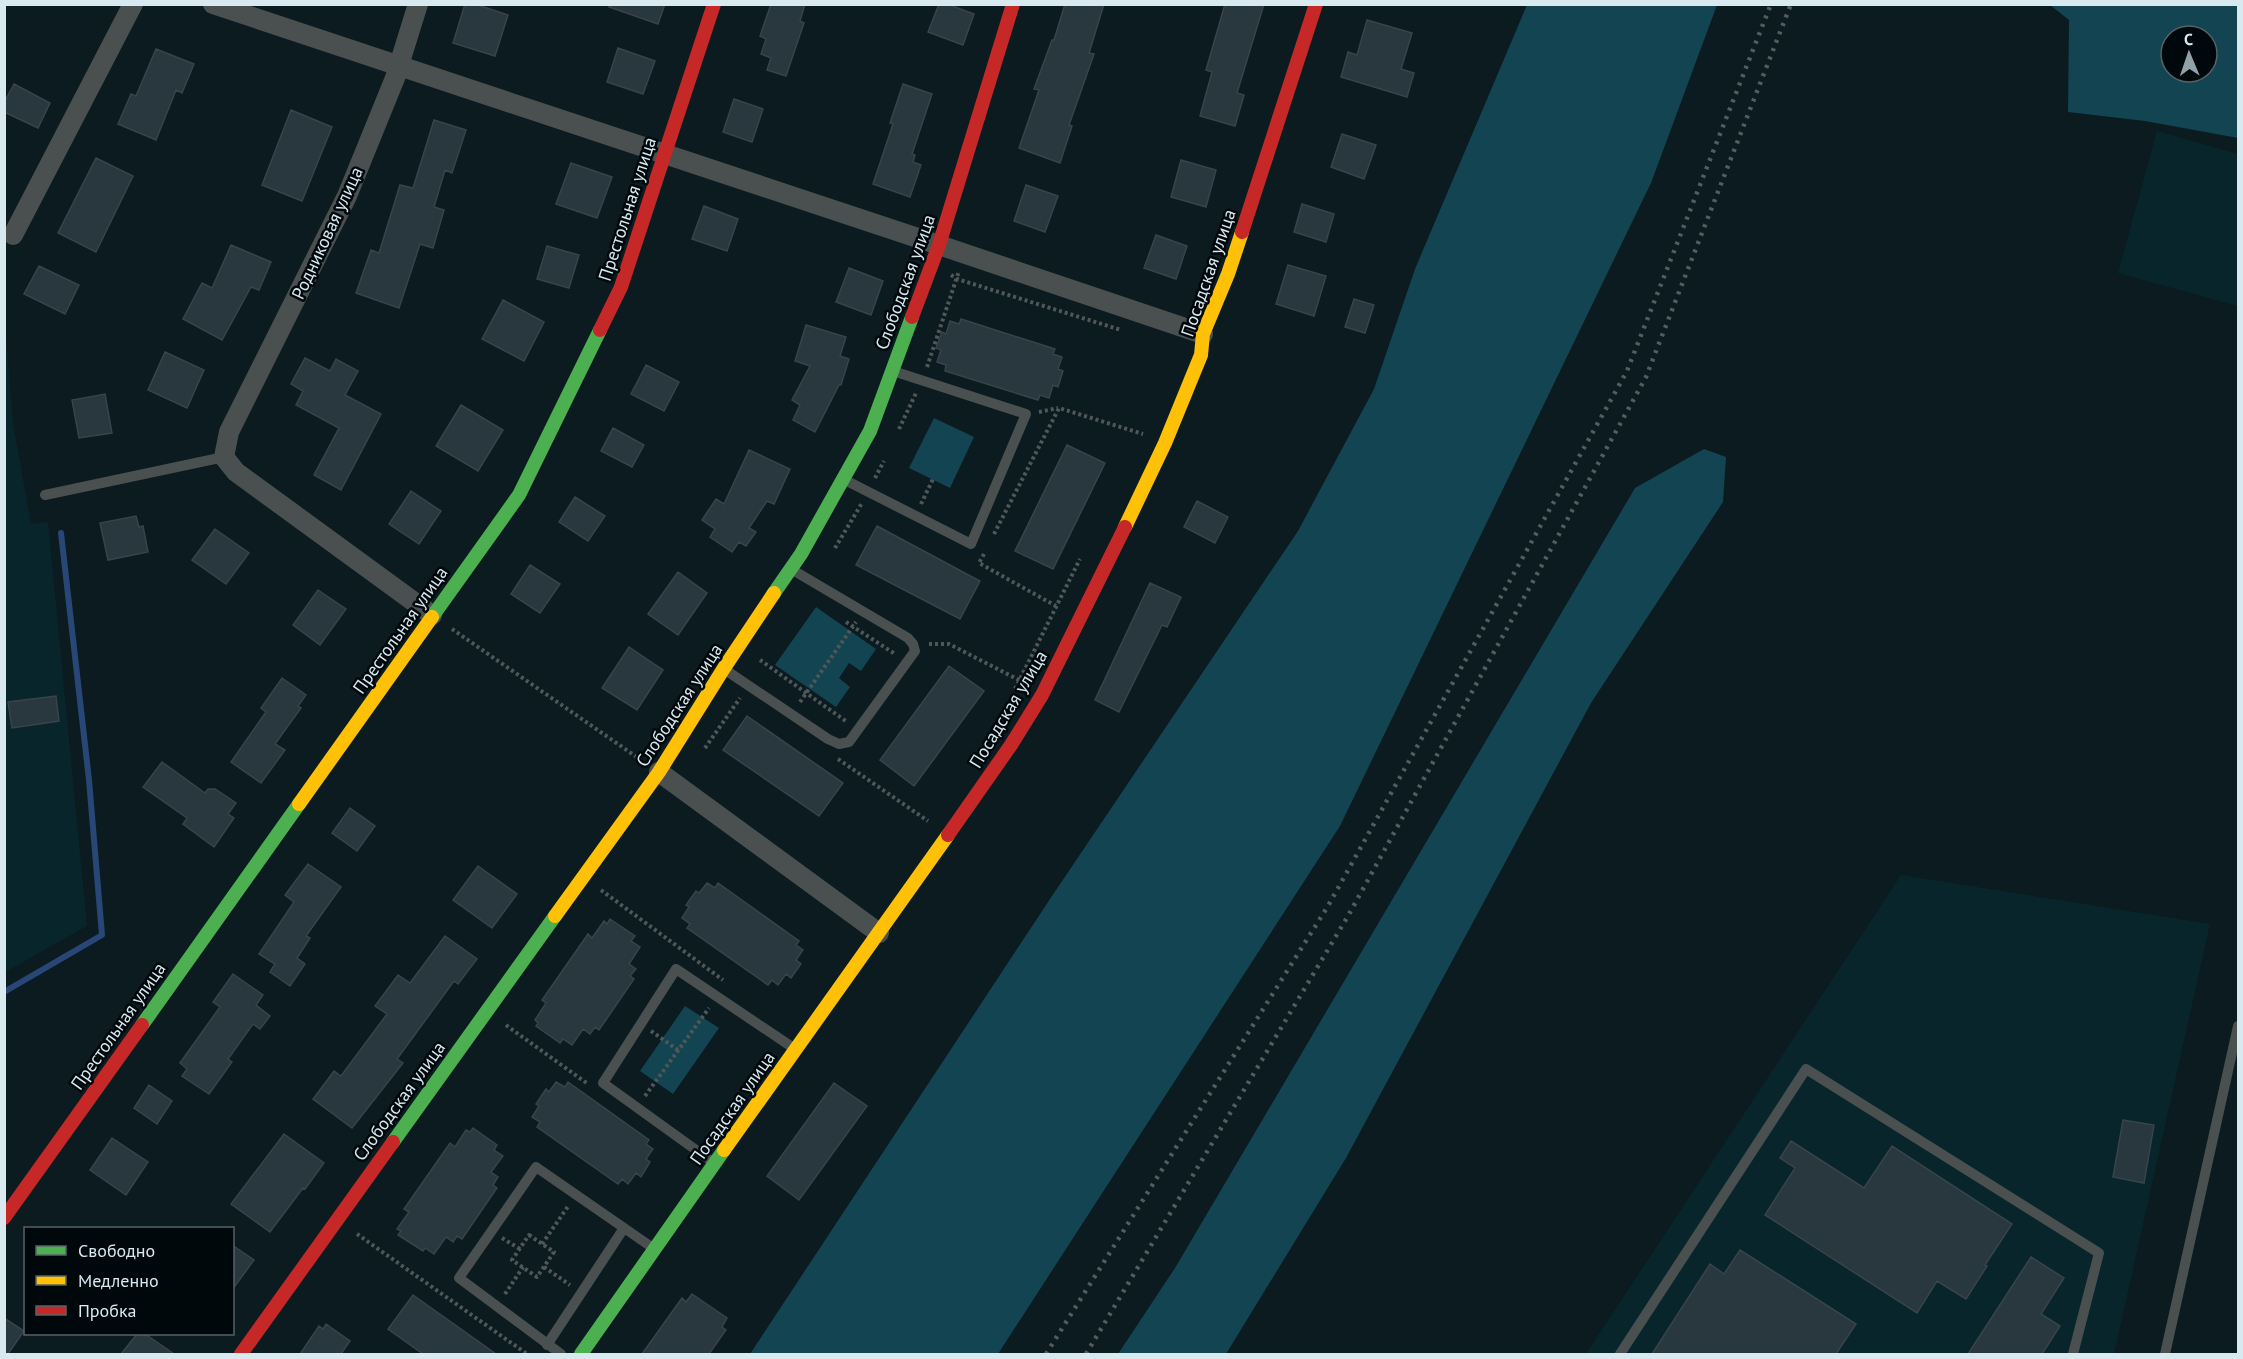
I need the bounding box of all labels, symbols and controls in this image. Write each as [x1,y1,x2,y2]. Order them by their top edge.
north arrow [2159,24,2219,84]
text: С [2184,29,2193,49]
street label: Престольная улица [593,134,661,284]
street label: Родниковая улица [286,163,368,303]
street label: Посадская улица [1175,206,1241,340]
street label: Слободская улица [870,211,940,353]
street label: Престольная улица [348,562,452,698]
street label: Слободская улица [631,639,727,771]
street label: Посадская улица [964,646,1052,772]
street label: Престольная улица [66,958,170,1094]
street label: Слободская улица [348,1037,450,1165]
street label: Посадская улица [684,1047,780,1169]
legend [24,1227,234,1335]
text: Свободно [78,1239,155,1262]
text: Медленно [78,1269,159,1292]
text: Пробка [78,1299,136,1322]

